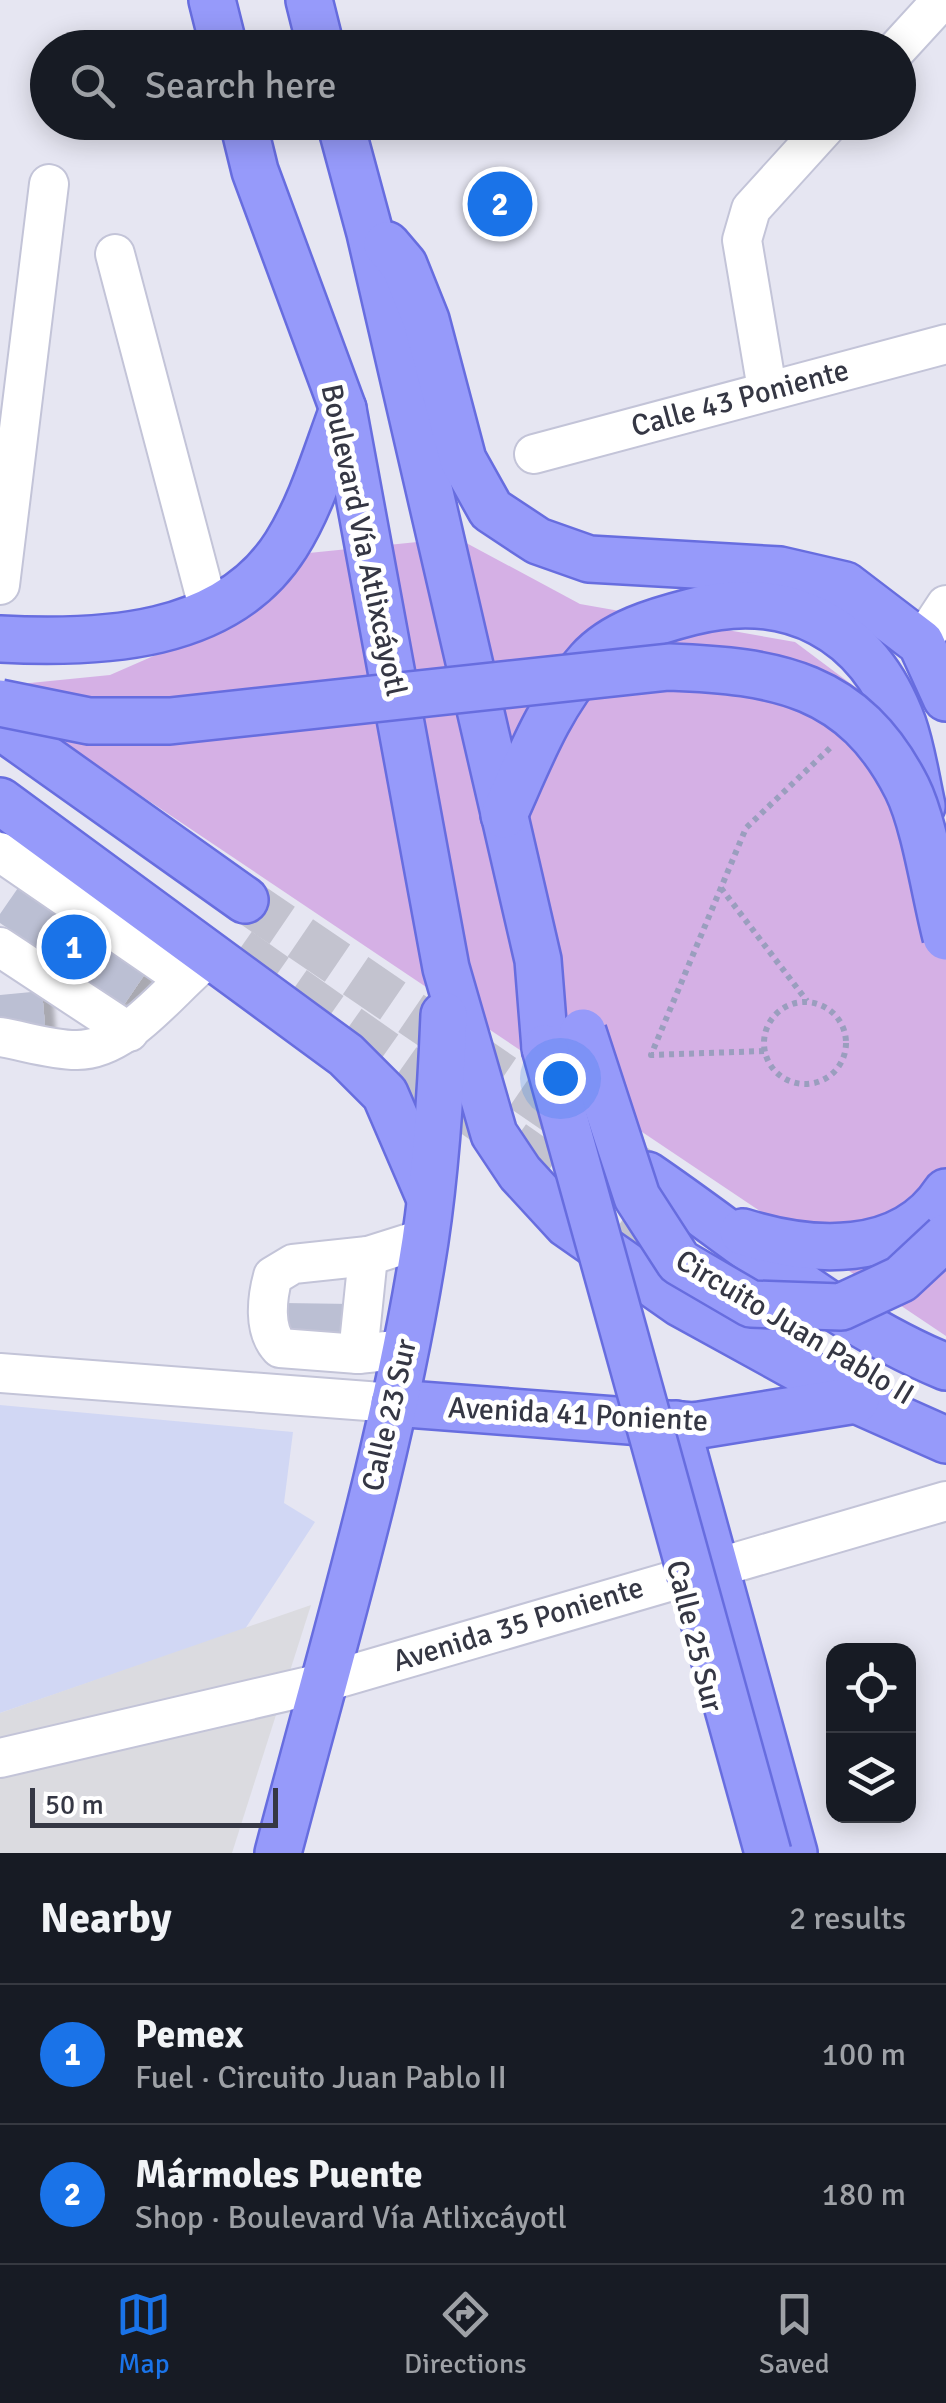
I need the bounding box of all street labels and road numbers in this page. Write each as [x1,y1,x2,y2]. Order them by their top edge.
street label: Calle 43 Poniente [627,352,853,445]
street label: Boulevard Vía Atlixcáyotl [312,381,415,699]
street label: Circuito Juan Pablo II [669,1242,921,1413]
street label: Calle 23 Sur [354,1336,425,1495]
street label: Avenida 41 Poniente [447,1389,709,1440]
street label: Calle 25 Sur [658,1557,731,1716]
street label: Avenida 35 Poniente [388,1569,648,1680]

